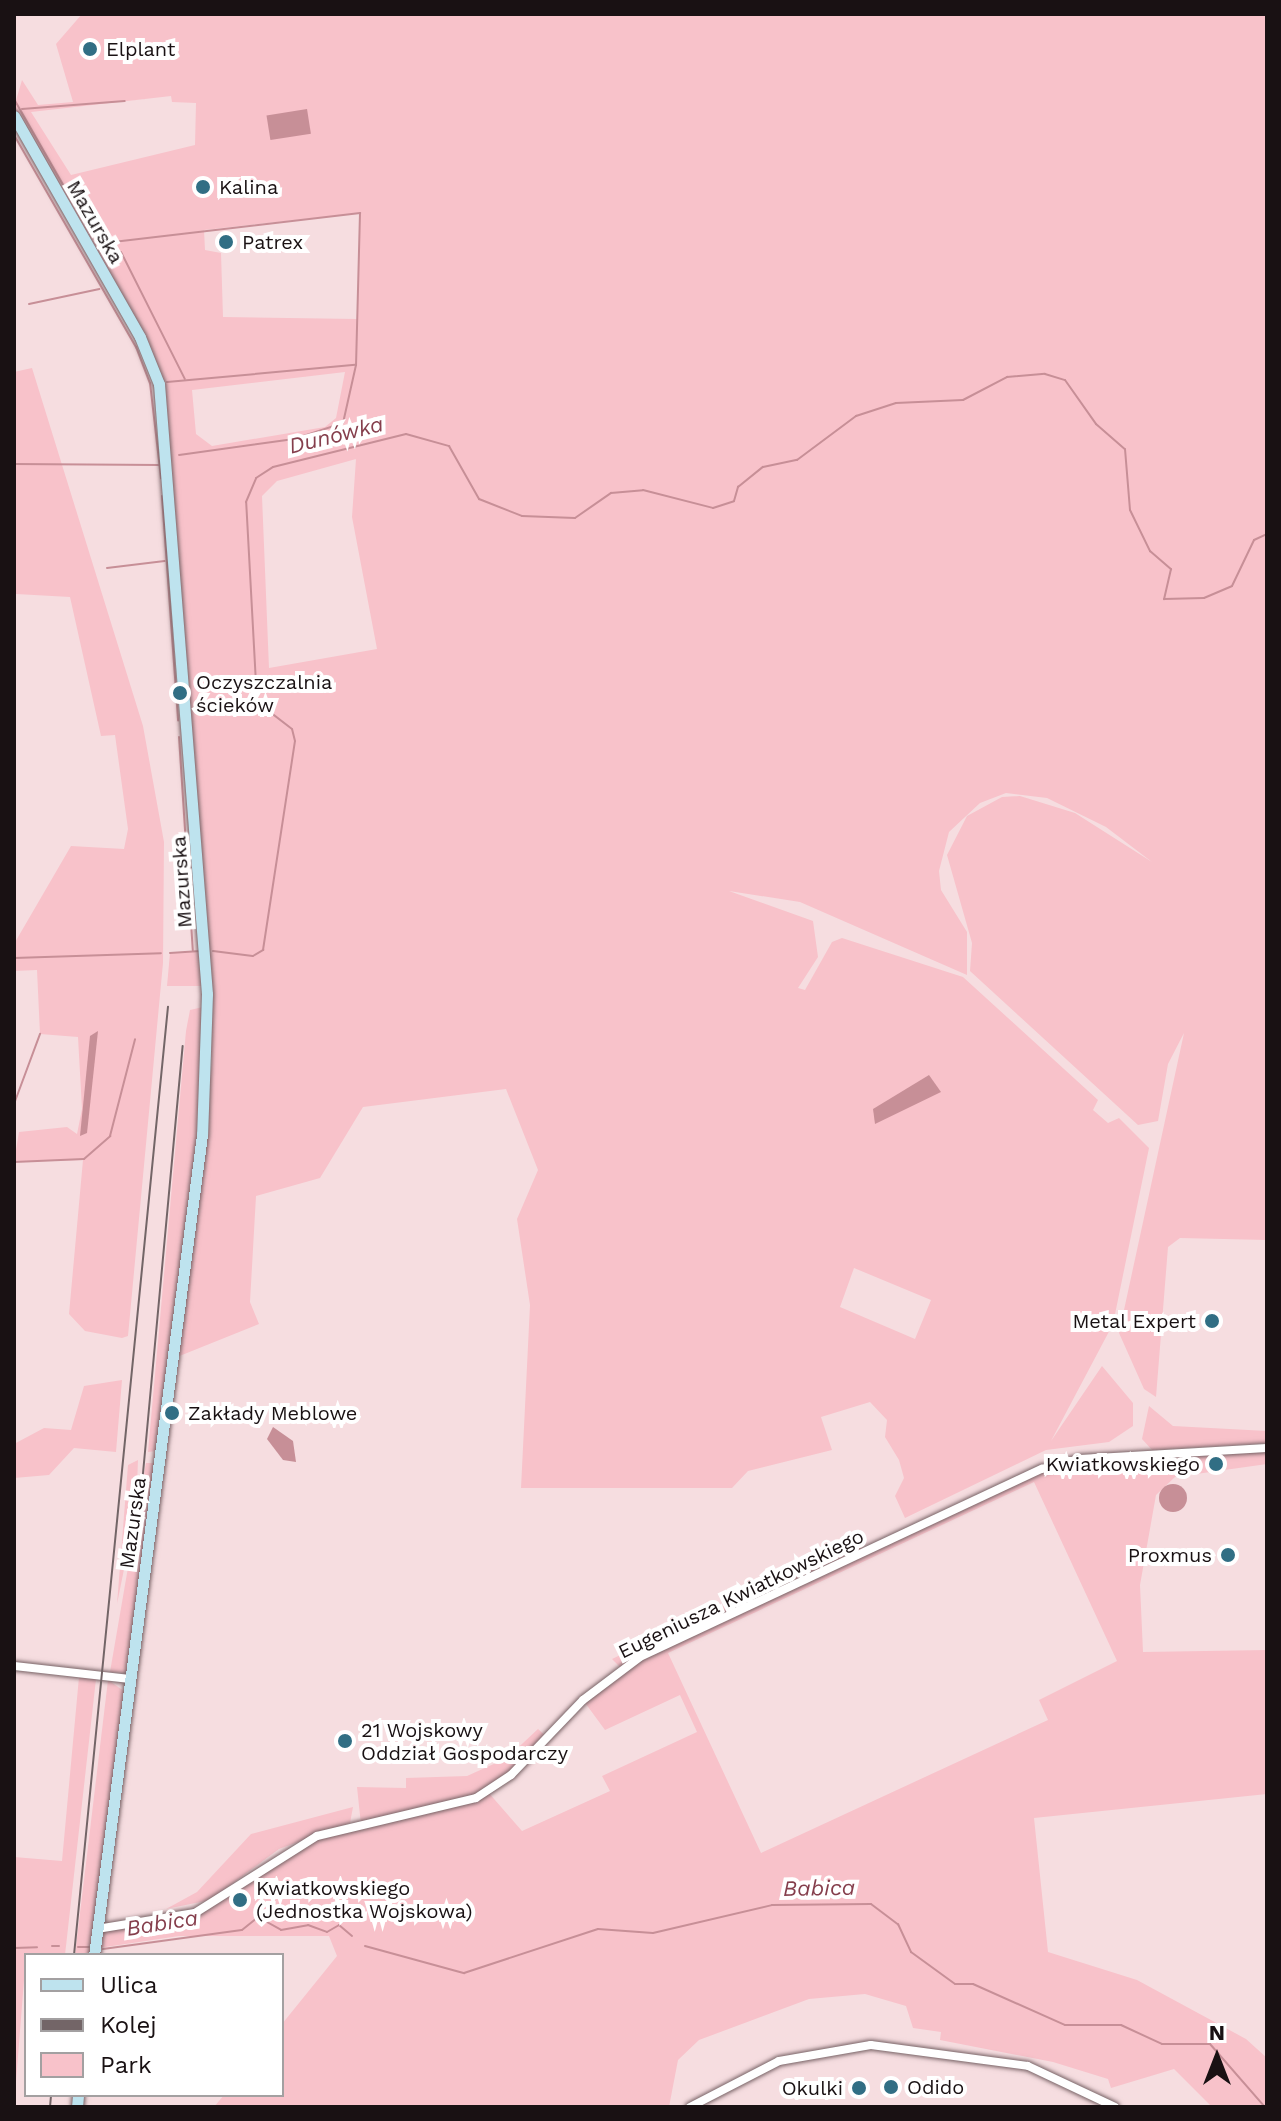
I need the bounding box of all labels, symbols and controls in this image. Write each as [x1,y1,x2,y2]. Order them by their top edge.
place label: Elplant [106,37,175,61]
marker: Elplant [81,40,99,58]
place label: Kalina [219,175,278,199]
street label: Mazurska [62,176,128,268]
marker: Kalina [194,178,212,196]
place label: Patrex [242,230,303,254]
marker: Patrex [217,233,235,251]
water label: Dunówka [286,410,386,460]
place label: Oczyszczalnia ścieków [196,670,332,717]
marker: Oczyszczalnia ścieków [171,684,189,702]
street label: Mazurska [167,835,197,929]
place label: Metal Expert [1072,1309,1196,1333]
marker: Metal Expert [1203,1312,1221,1330]
place label: Zakłady Meblowe [188,1401,358,1425]
marker: Zakłady Meblowe [163,1404,181,1422]
place label: Kwiatkowskiego [1046,1452,1200,1476]
marker: Kwiatkowskiego [1207,1455,1225,1473]
street label: Mazurska [115,1476,151,1570]
street label: Eugeniusza Kwiatkowskiego [614,1524,868,1664]
place label: Proxmus [1128,1543,1212,1567]
marker: Proxmus [1219,1546,1237,1564]
place label: 21 Wojskowy Oddział Gospodarczy [361,1718,568,1765]
marker: 21 Wojskowy Oddział Gospodarczy [336,1732,354,1750]
water label: Babica [783,1874,855,1902]
place label: Kwiatkowskiego (Jednostka Wojskowa) [256,1876,473,1923]
marker: Kwiatkowskiego (Jednostka Wojskowa) [231,1891,249,1909]
water label: Babica [124,1904,200,1942]
legend [24,1953,284,2097]
text: Ulica [100,1971,158,1999]
text: Kolej [100,2011,157,2039]
north arrow [1177,2017,1257,2097]
text: N [1209,2020,1225,2045]
text: Park [100,2051,152,2079]
place label: Odido [907,2075,964,2099]
place label: Okulki [782,2076,843,2100]
marker: Odido [882,2078,900,2096]
marker: Okulki [850,2079,868,2097]

